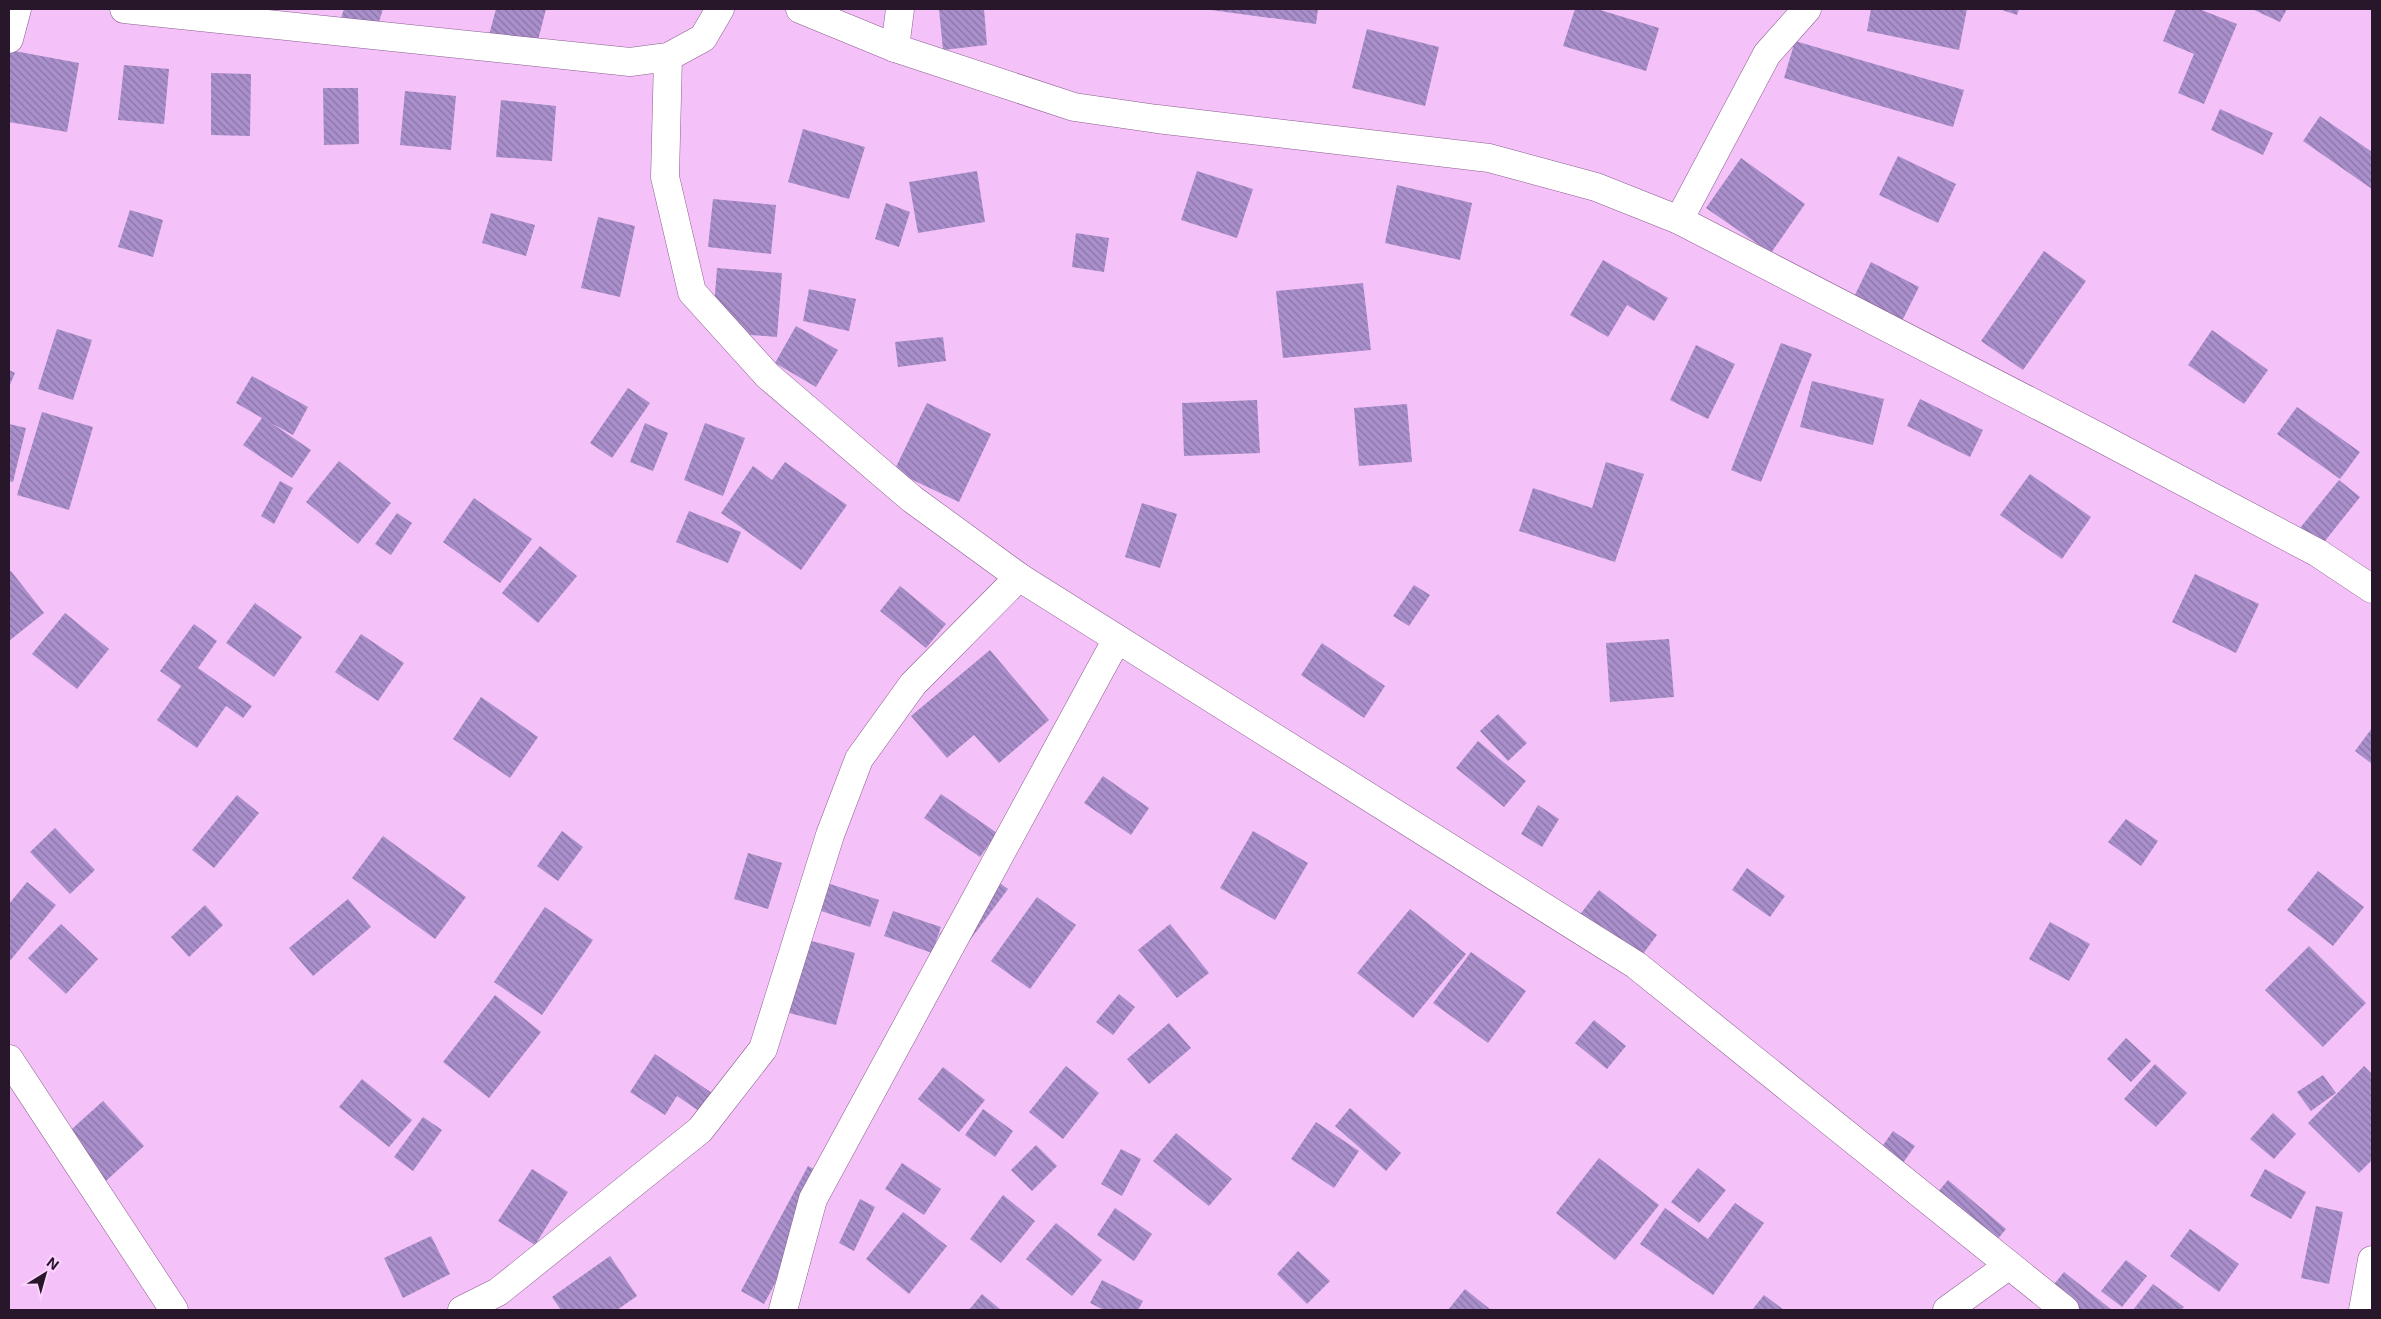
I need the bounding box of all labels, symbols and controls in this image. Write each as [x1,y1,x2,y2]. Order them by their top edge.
north arrow [20,1249,70,1299]
text: N [44,1253,63,1273]

